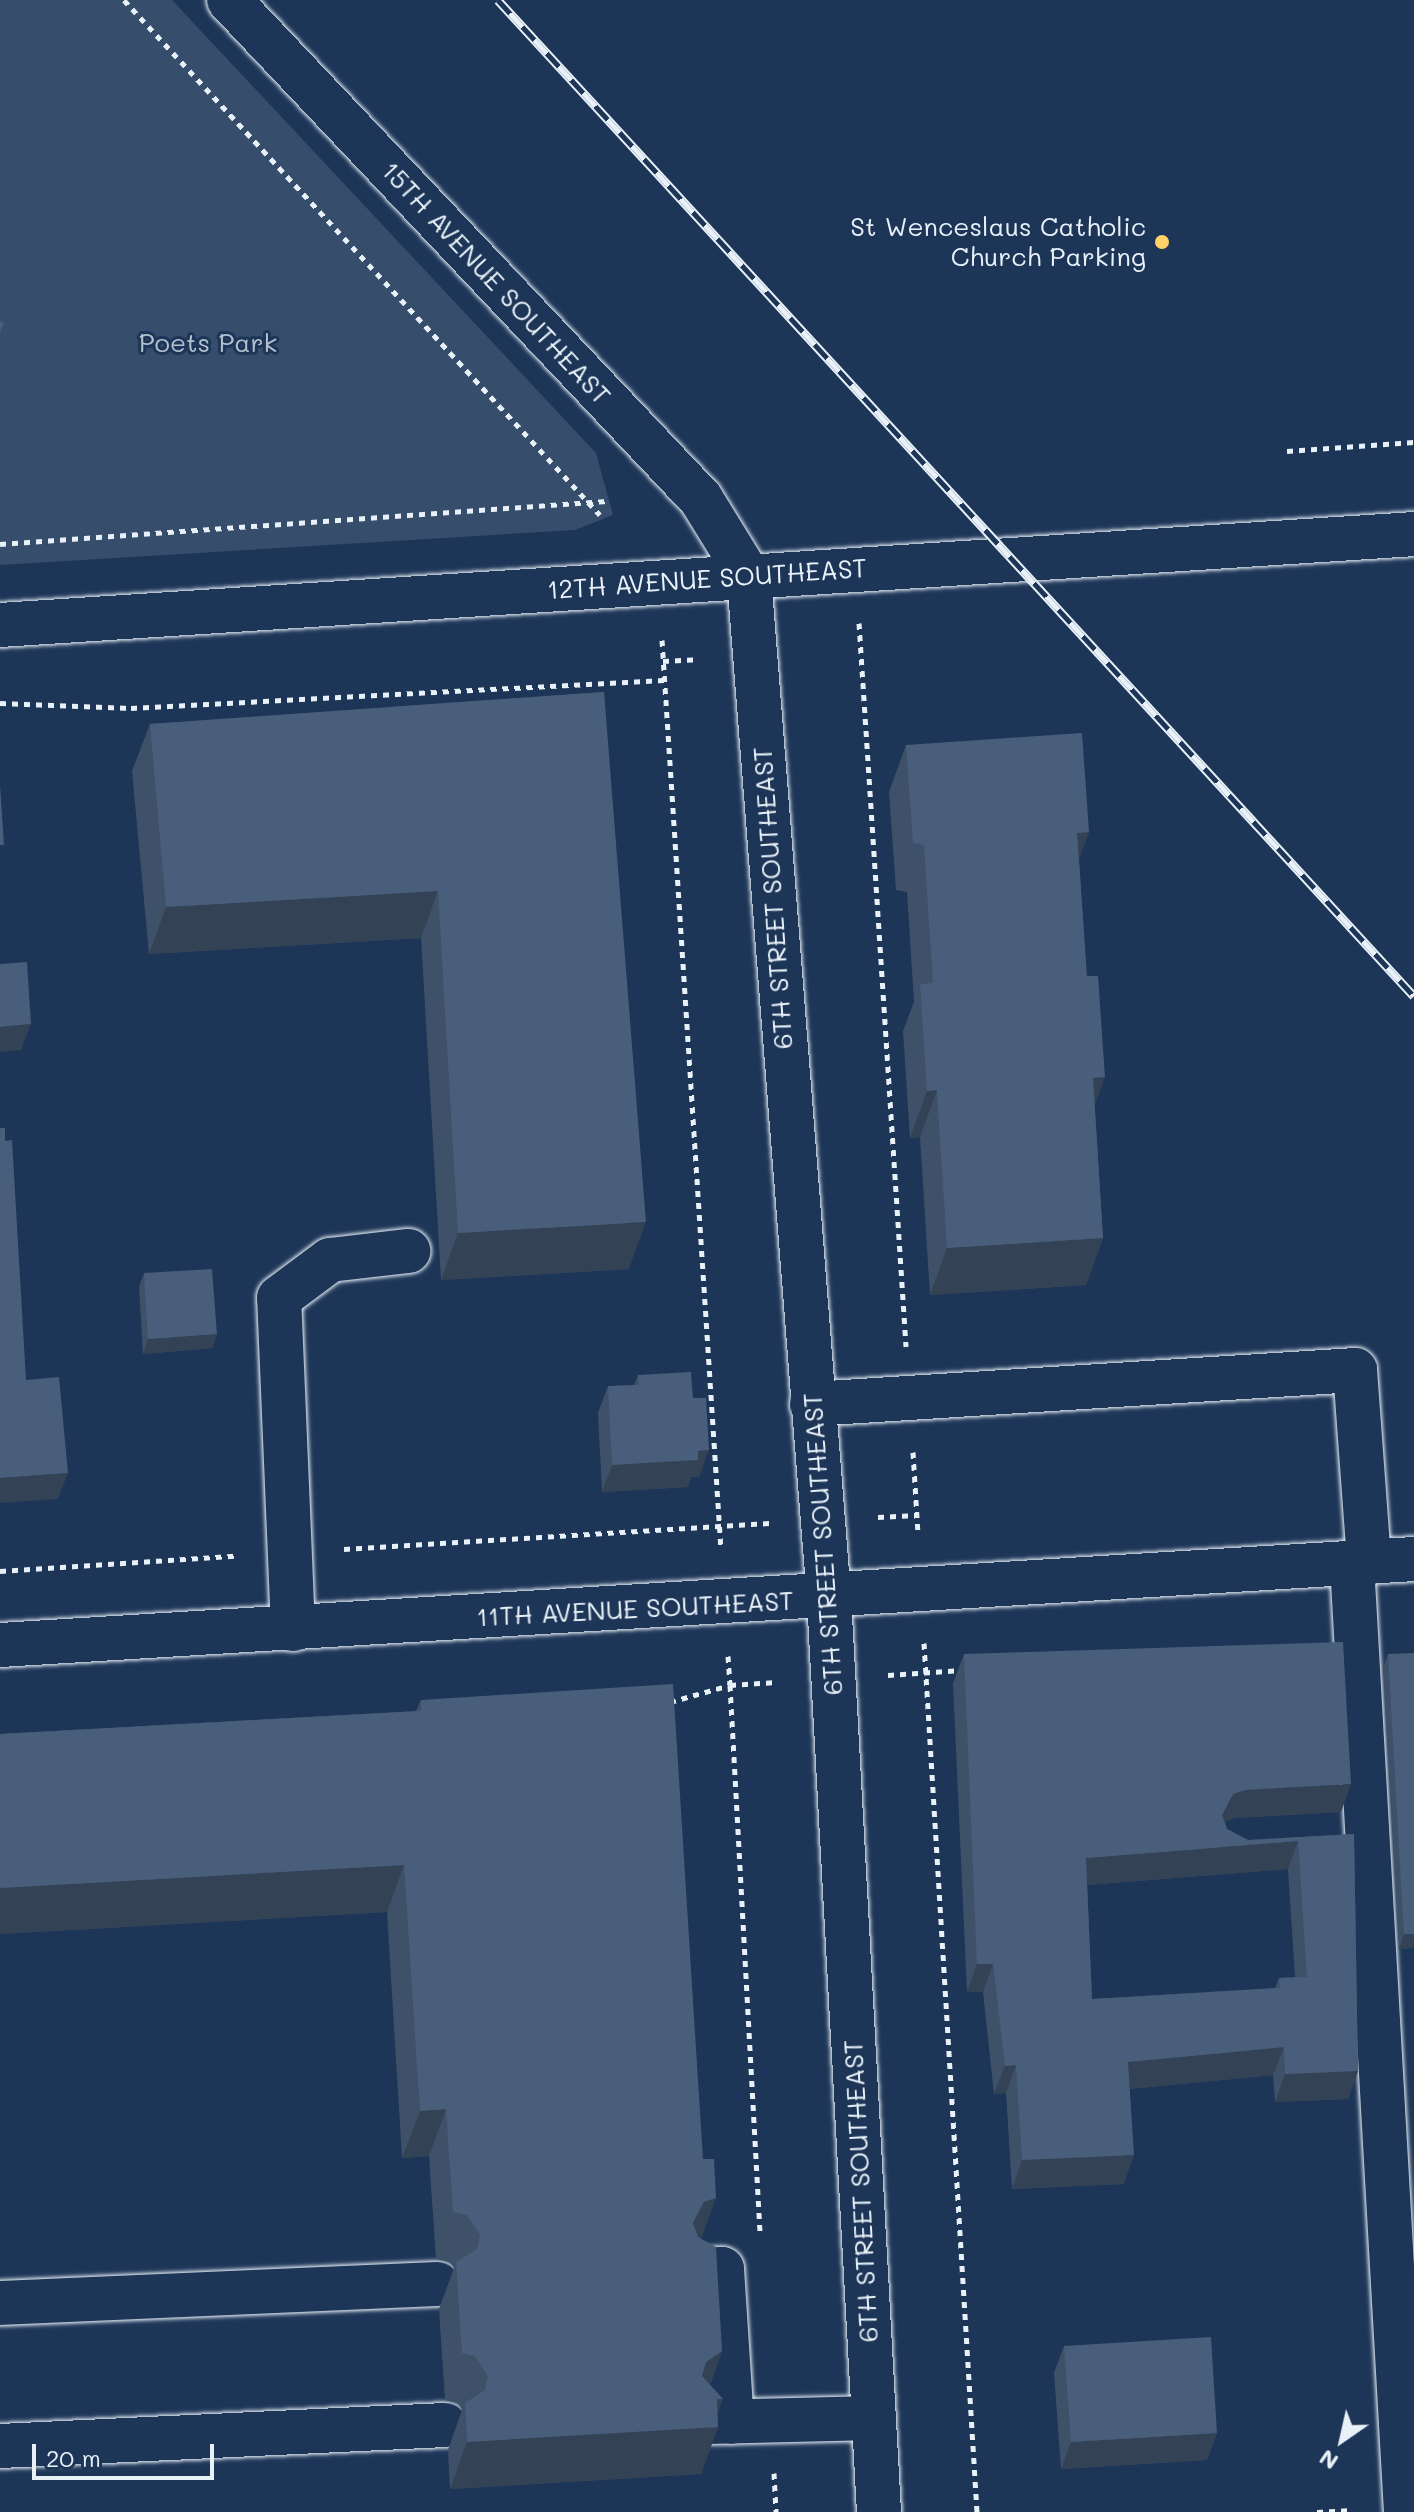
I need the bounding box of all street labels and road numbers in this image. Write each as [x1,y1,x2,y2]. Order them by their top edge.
street label: 15TH AVENUE SOUTHEAST [375,155,617,411]
street label: 12TH AVENUE SOUTHEAST [546,552,868,606]
street label: 6TH STREET SOUTHEAST [747,746,799,1050]
street label: 6TH STREET SOUTHEAST [797,1392,849,1696]
street label: 11TH AVENUE SOUTHEAST [476,1585,794,1633]
street label: 6TH STREET SOUTHEAST [837,2039,885,2343]

